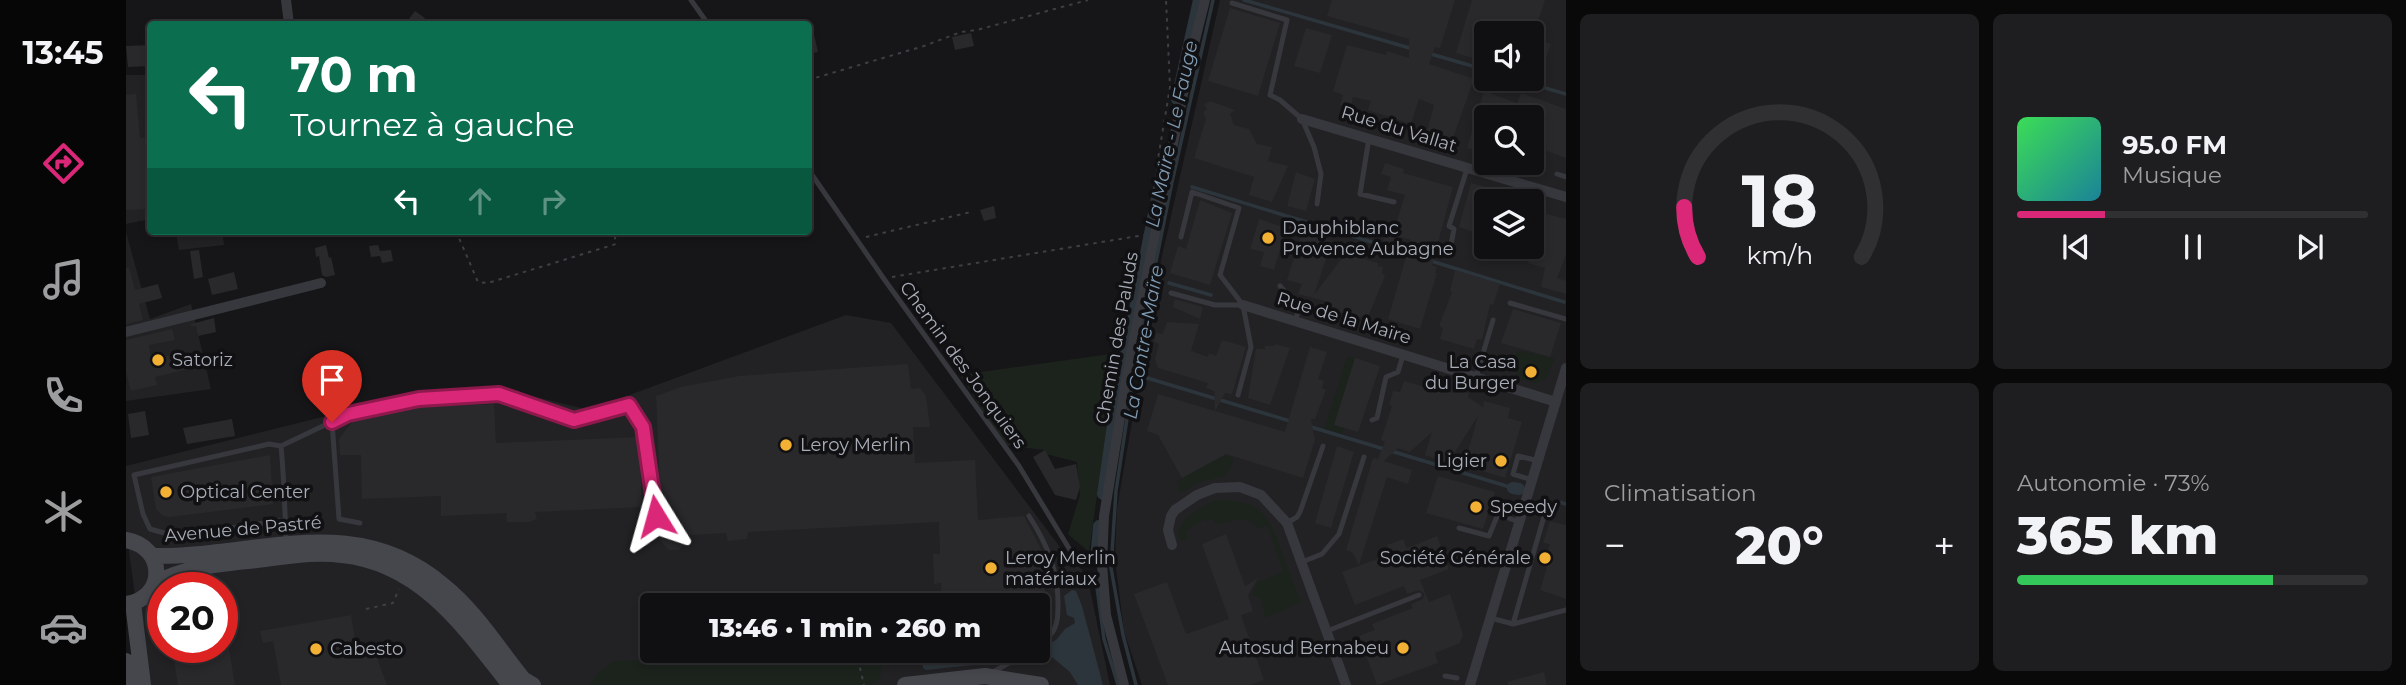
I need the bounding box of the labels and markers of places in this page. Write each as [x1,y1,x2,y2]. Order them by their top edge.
place label: Dauphiblanc Provence Aubagne [1282,217,1454,260]
marker: Dauphiblanc Provence Aubagne [1260,230,1276,246]
place label: Satoriz [172,349,233,371]
pin [302,350,362,422]
place label: La Casa du Burger [1425,351,1517,394]
marker: Satoriz [150,352,166,368]
marker: La Casa du Burger [1523,364,1539,380]
place label: Leroy Merlin [800,434,911,456]
marker: Leroy Merlin [778,437,794,453]
place label: Ligier [1436,450,1487,472]
marker: Ligier [1493,453,1509,469]
place label: Optical Center [180,481,310,503]
marker: Optical Center [158,484,174,500]
place label: Speedy [1490,496,1557,518]
marker: Speedy [1468,499,1484,515]
place label: Leroy Merlin matériaux [1005,547,1116,590]
place label: Société Générale [1380,547,1531,569]
marker: Société Générale [1537,550,1553,566]
marker: Leroy Merlin matériaux [983,560,999,576]
place label: Autosud Bernabeu [1219,637,1389,659]
place label: Cabesto [330,638,403,660]
marker: Autosud Bernabeu [1395,640,1411,656]
marker: Cabesto [308,641,324,657]

